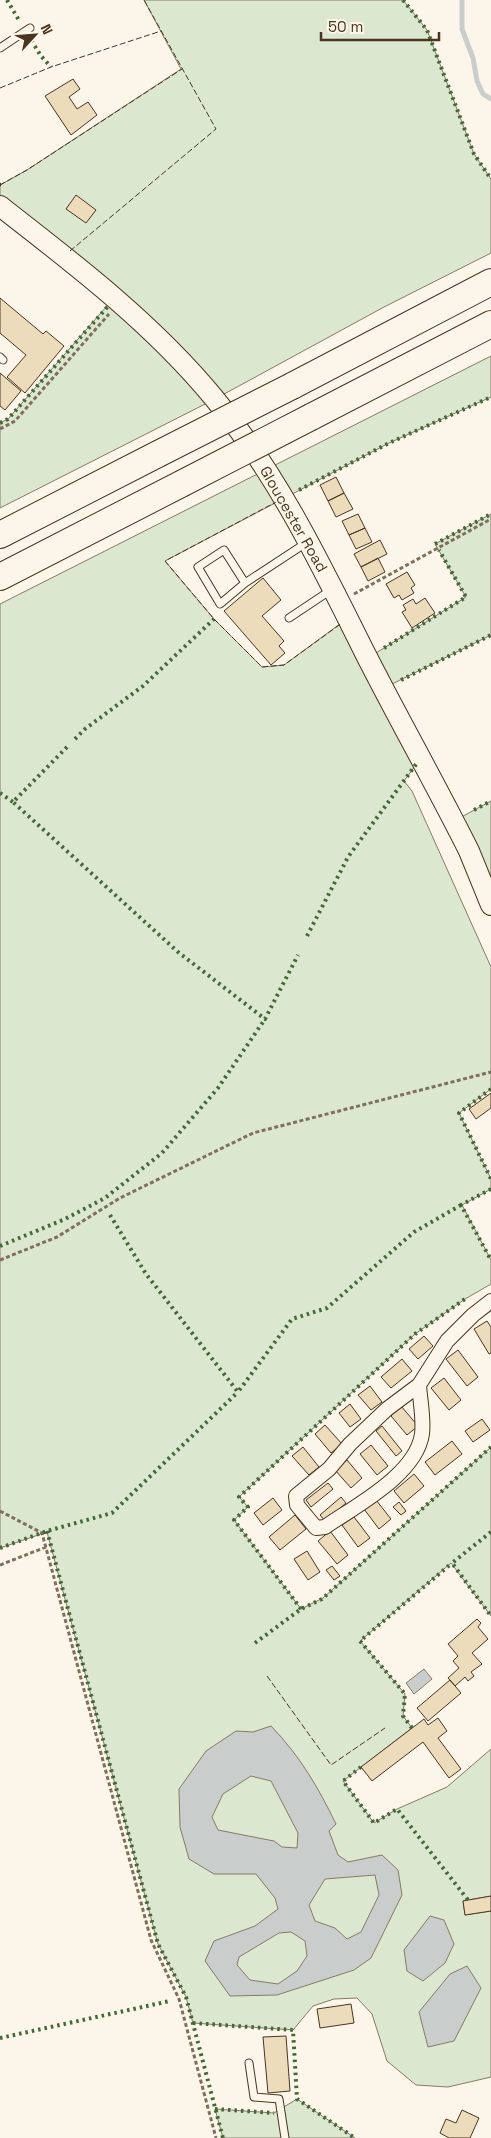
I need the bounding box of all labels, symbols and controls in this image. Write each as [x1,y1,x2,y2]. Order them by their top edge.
north arrow [10,10,60,60]
scale bar [321,10,438,42]
text: 50 m [328,17,363,36]
text: N [37,21,57,37]
street label: Gloucester Road [256,463,332,575]

